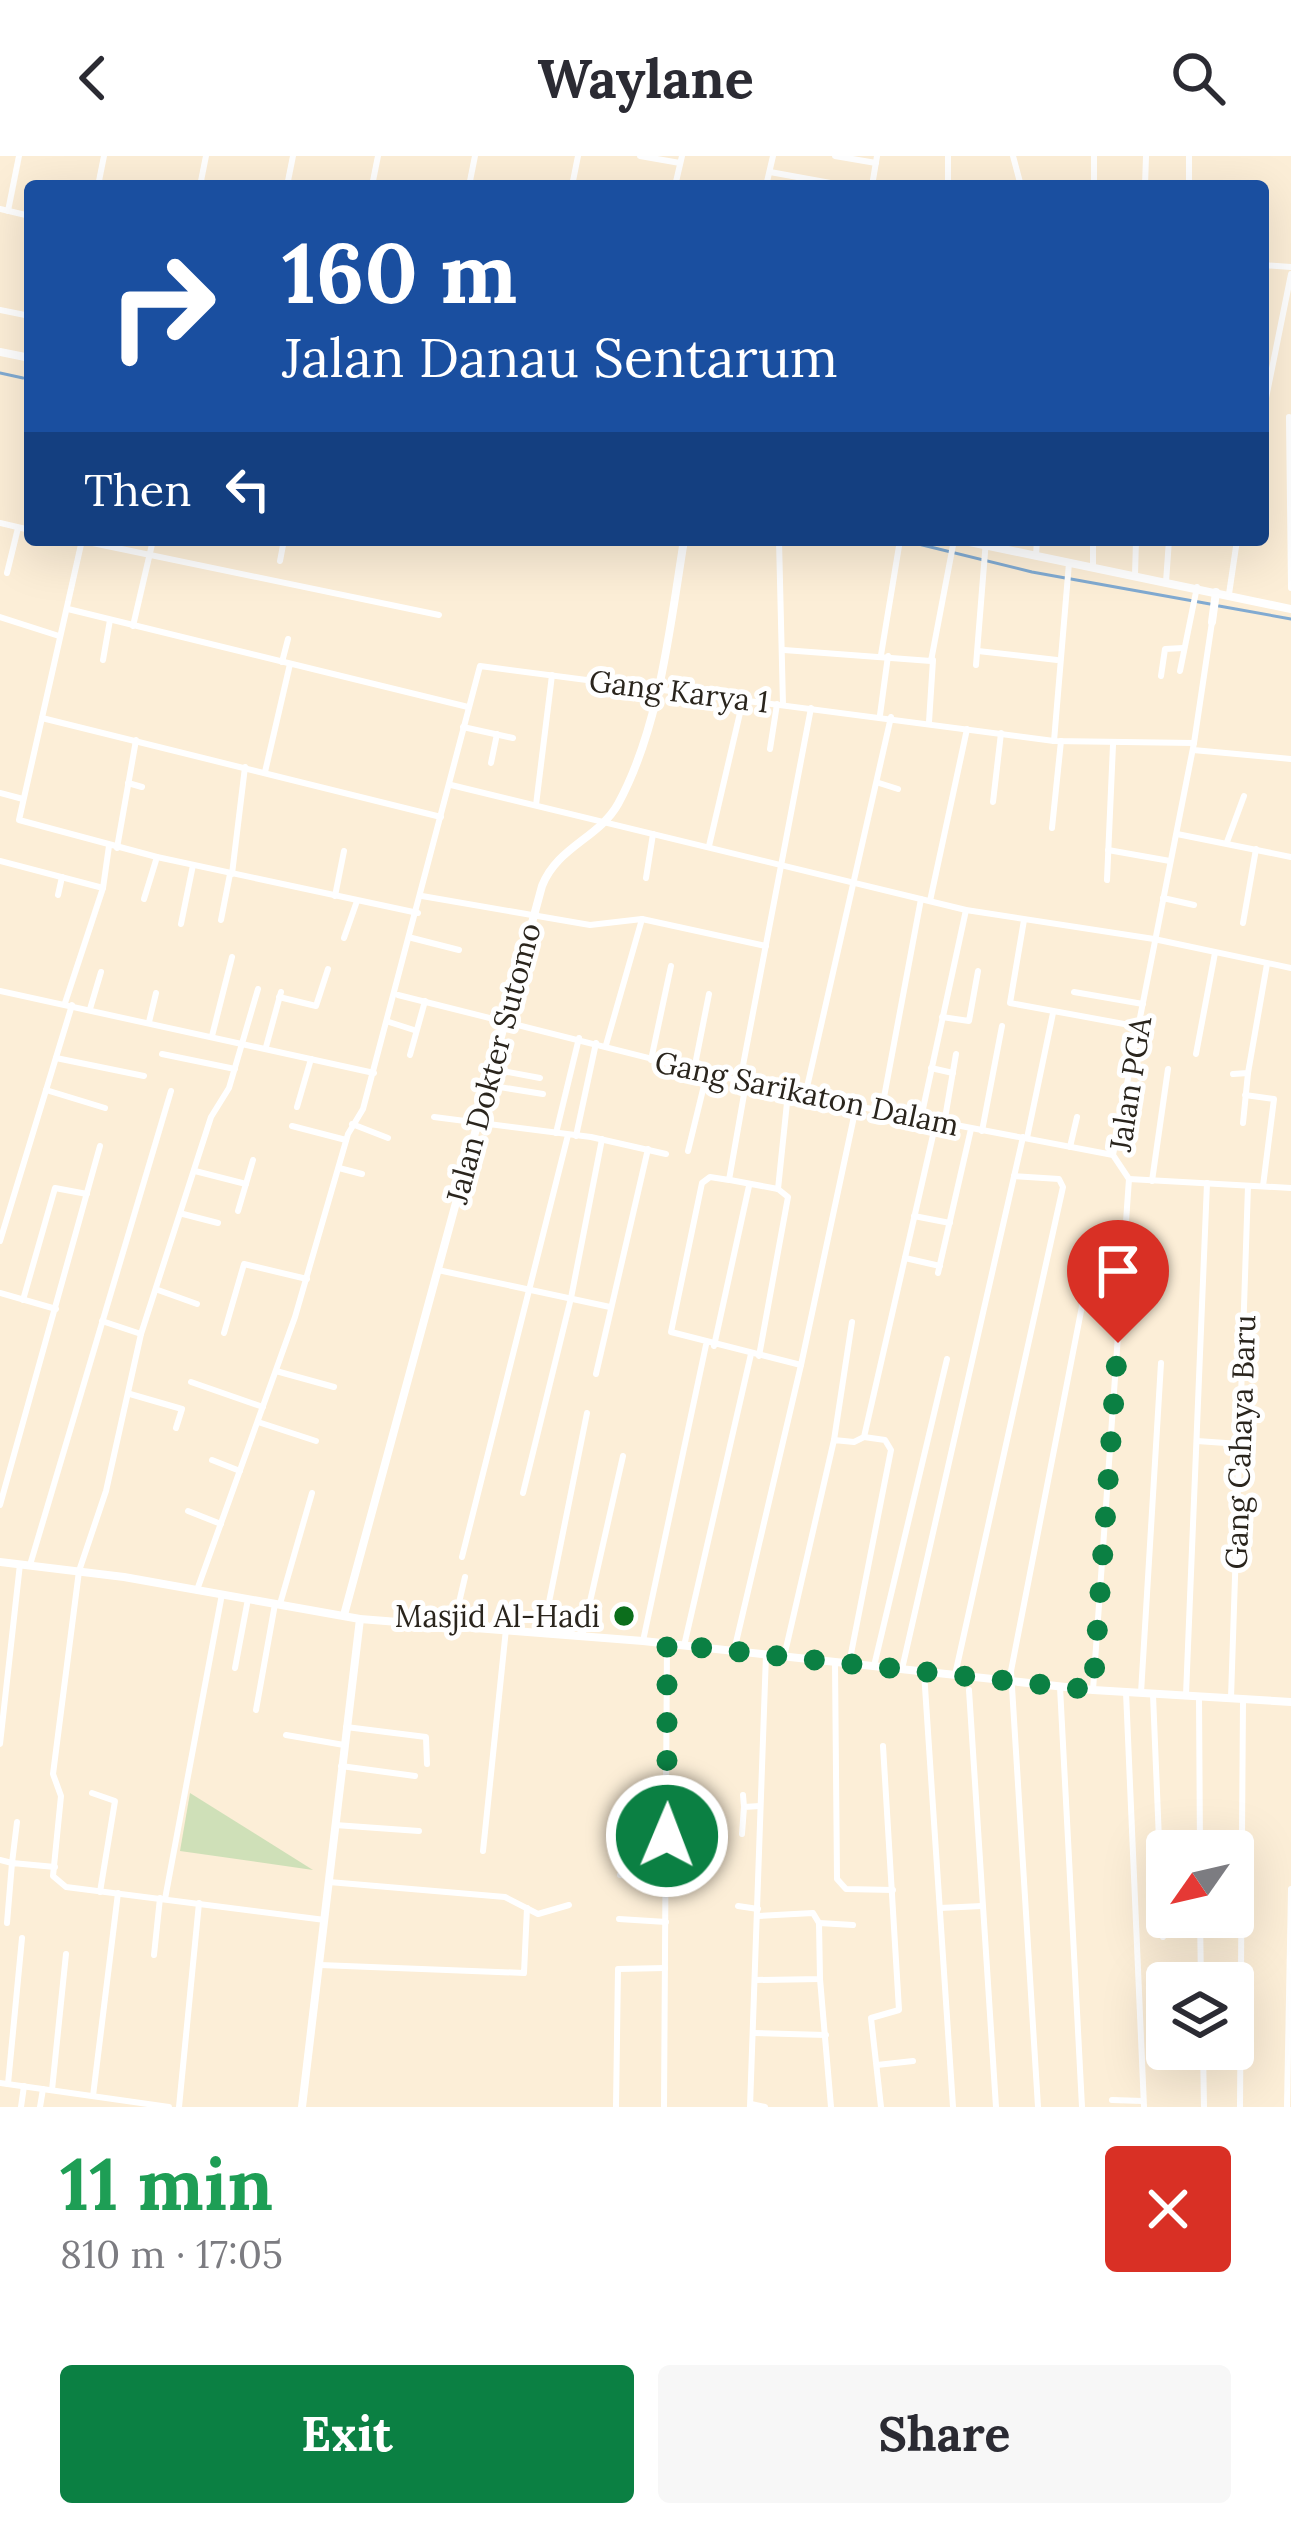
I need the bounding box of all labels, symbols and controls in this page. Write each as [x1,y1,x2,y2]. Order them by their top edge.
text: Waylane [537,44,754,113]
icon: back [60,45,126,111]
icon: search [1165,45,1231,111]
text: 160 m [282,218,517,326]
icon: right [84,228,240,384]
text: Jalan Danau Sentarum [282,323,838,392]
icon: left [215,456,281,522]
text: Then [84,461,191,518]
street label: Gang Karya 1 [587,661,771,722]
street label: Jalan Dokter Sutomo [437,919,549,1208]
street label: Jalan PGA [1100,1013,1160,1155]
street label: Gang Sarikaton Dalam [651,1042,962,1145]
pin [1067,1220,1169,1343]
icon: arrive [1085,1238,1151,1304]
street label: Gang Cahaya Baru [1217,1314,1264,1570]
place label: Masjid Al-Hadi [395,1597,600,1636]
marker: Masjid Al-Hadi [611,1603,637,1629]
position arrow [604,1773,730,1899]
north arrow [1146,1830,1254,1938]
map controls [1146,1830,1254,2070]
button: layers [1146,1962,1254,2070]
text: 11 min [60,2138,273,2230]
button: close [1105,2146,1231,2272]
text: 810 m · 17:05 [60,2229,283,2279]
button: Exit [60,2365,634,2503]
button: Share [658,2365,1231,2503]

